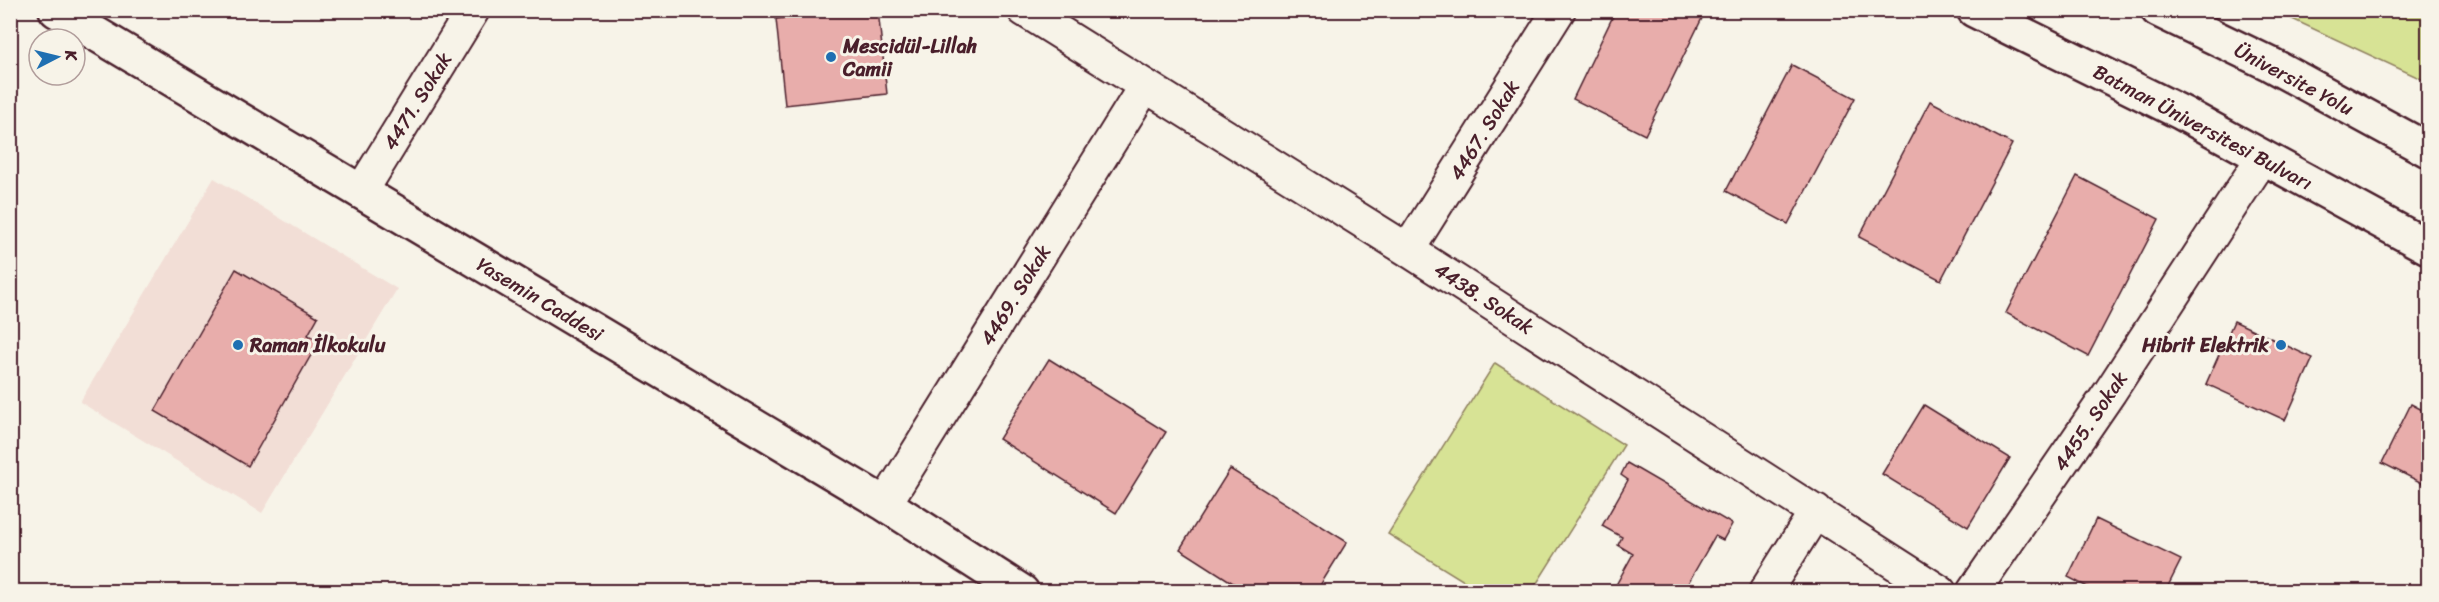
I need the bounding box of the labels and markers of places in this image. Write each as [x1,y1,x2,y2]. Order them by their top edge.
place label: Mescidül-Lillah Camii [842,29,978,87]
marker: Mescidül-Lillah Camii [824,50,838,64]
place label: Raman İlkokulu [249,328,386,363]
place label: Hibrit Elektrik [2141,328,2269,363]
marker: Raman İlkokulu [231,338,245,352]
marker: Hibrit Elektrik [2274,338,2288,352]

